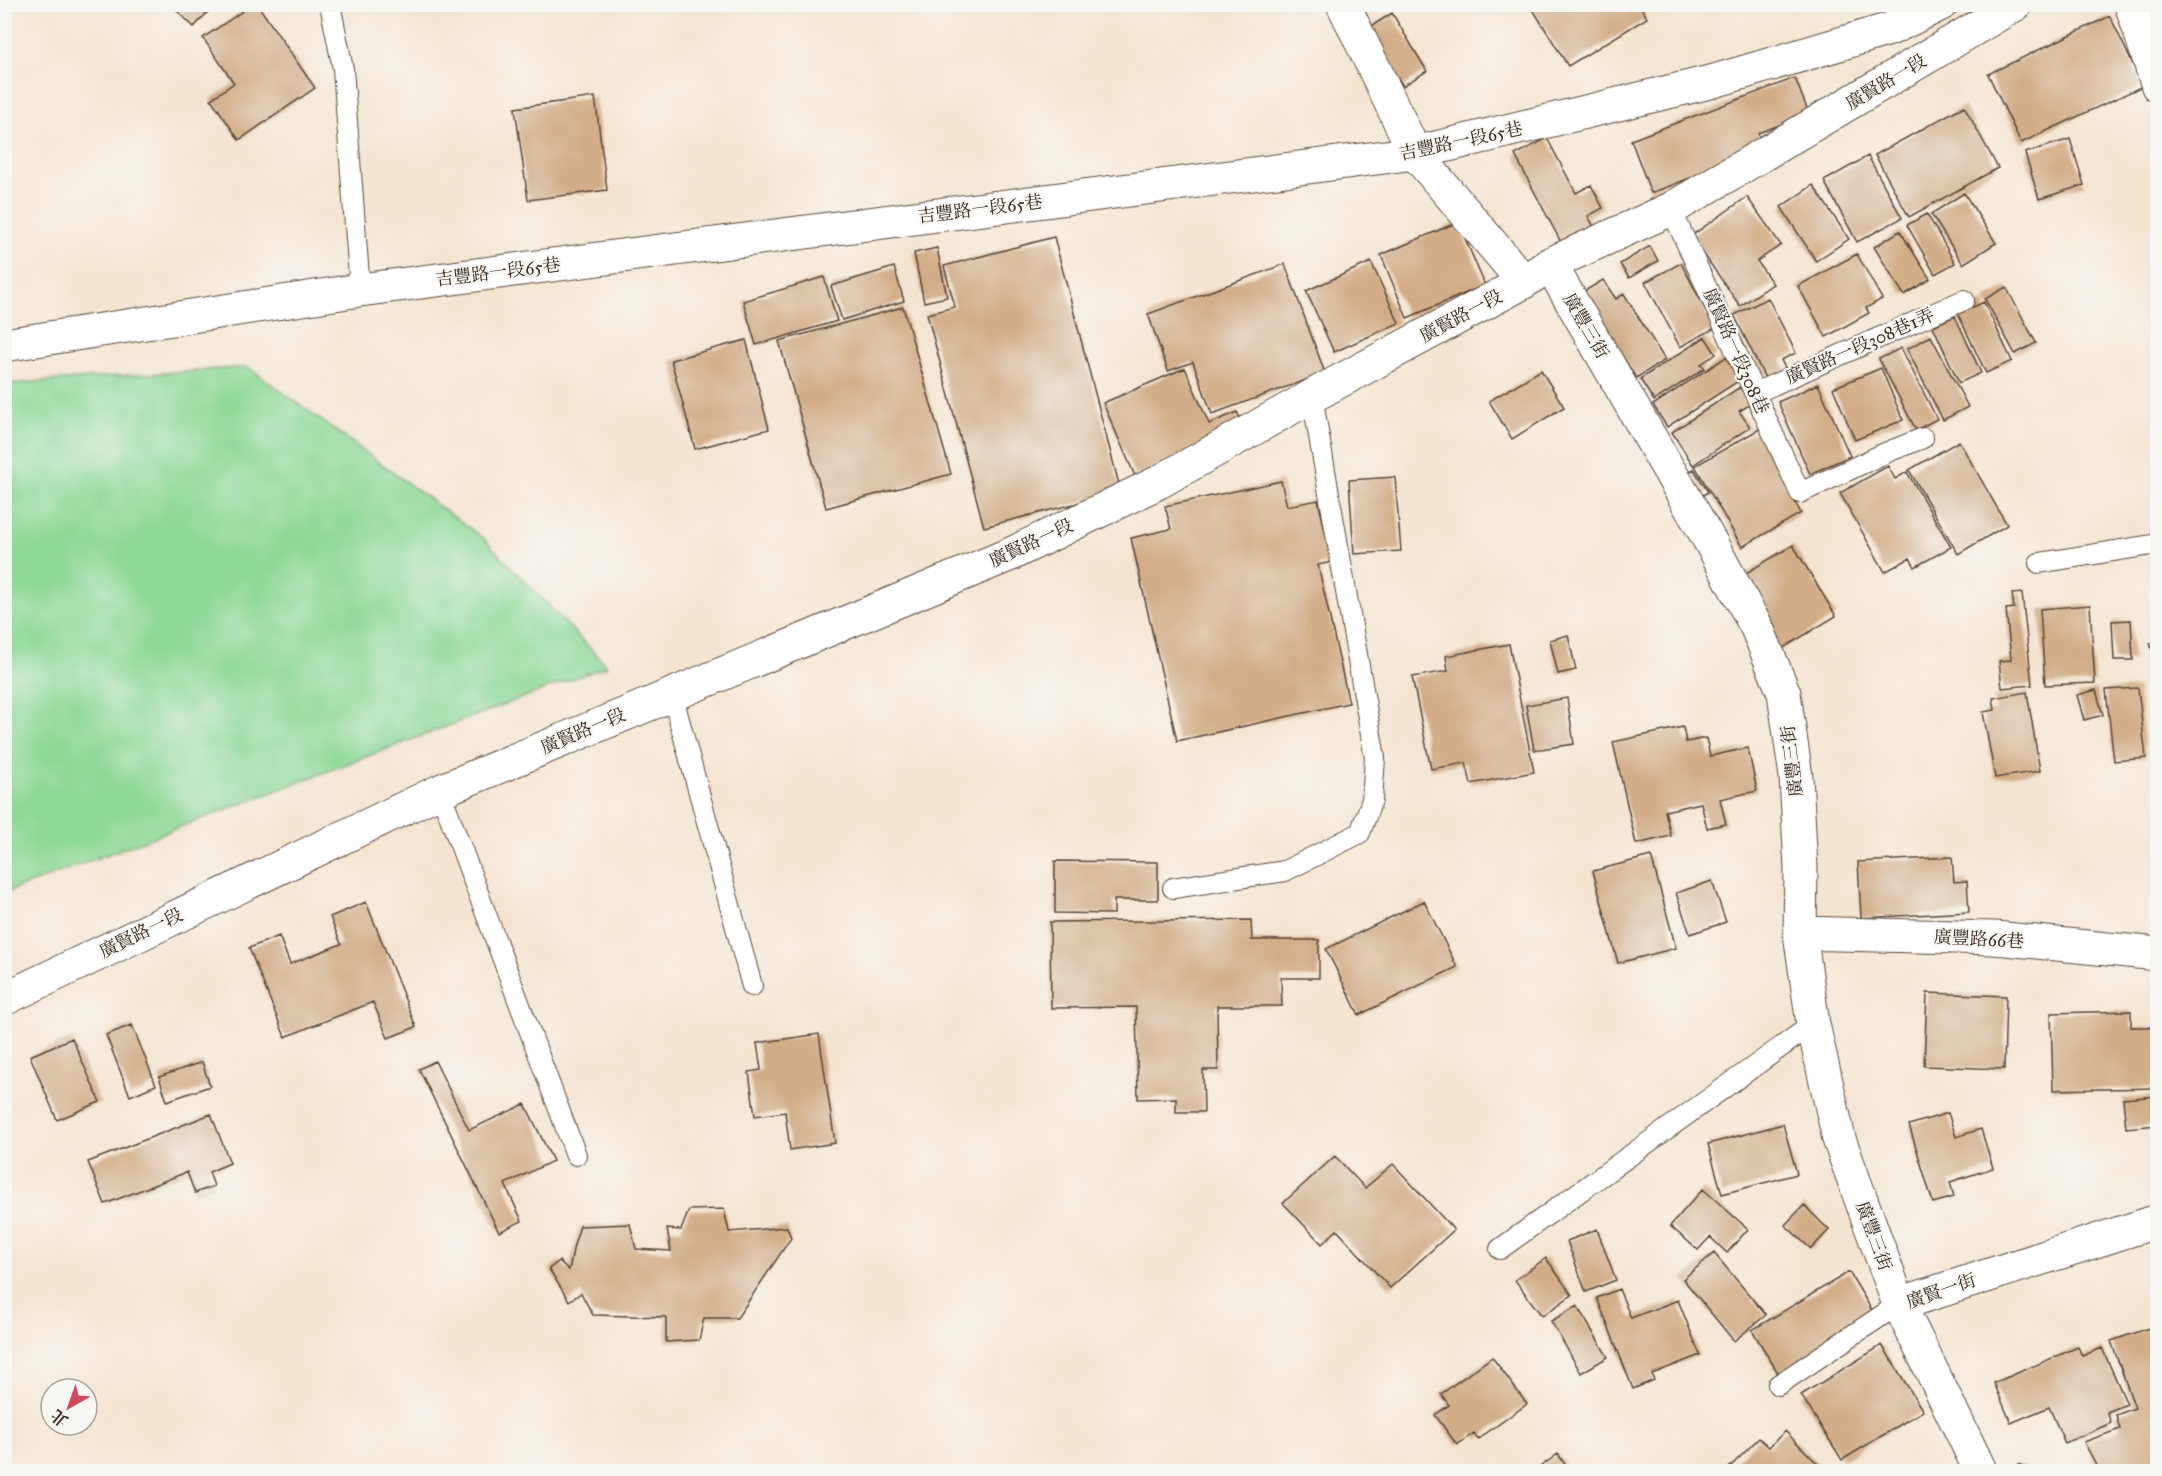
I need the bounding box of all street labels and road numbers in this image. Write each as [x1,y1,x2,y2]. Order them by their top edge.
street label: 廣賢路一段 [1842,49,1930,115]
street label: 吉豐路一段65巷 [1397,117,1525,165]
street label: 吉豐路一段65巷 [916,190,1044,228]
street label: 吉豐路一段65巷 [434,253,562,291]
street label: 廣賢路一段 [1416,285,1506,347]
street label: 廣賢路一段308巷 [1698,285,1774,417]
street label: 廣豐三街 [1558,289,1614,363]
street label: 廣賢路一段308巷1弄 [1782,303,1938,389]
street label: 廣賢路一段 [986,514,1076,572]
street label: 廣賢路一段 [537,703,629,759]
street label: 廣豐三街 [1777,724,1807,798]
street label: 廣賢路一段 [96,903,186,963]
street label: 廣豐路66巷 [1933,926,2025,952]
street label: 廣豐三街 [1851,1198,1897,1274]
street label: 廣賢一街 [1903,1269,1979,1313]

